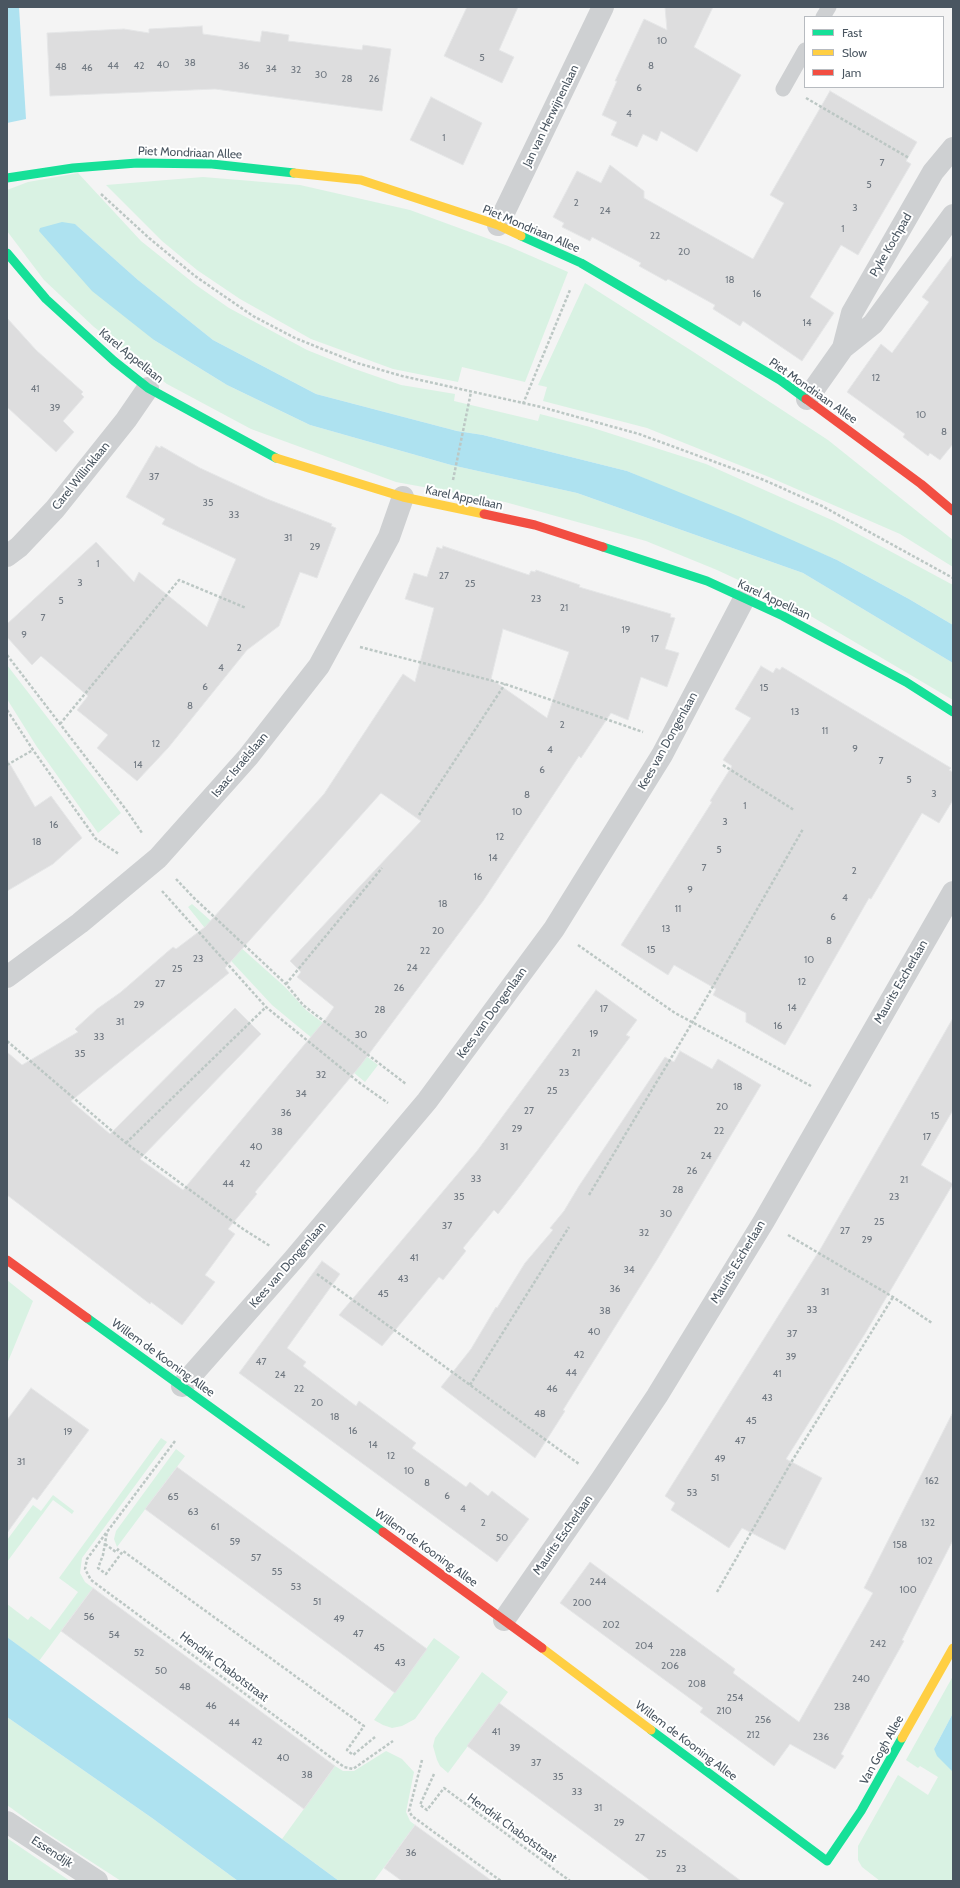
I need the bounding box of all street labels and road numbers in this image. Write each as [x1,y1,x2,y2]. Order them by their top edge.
street label: Jan van Herwijnenlaan [520,63,582,169]
street label: Piet Mondriaan Allee [138,144,242,162]
street label: Piet Mondriaan Allee [480,202,582,256]
street label: Pyke Kochpad [867,211,915,279]
street label: Karel Appellaan [96,326,166,386]
street label: Piet Mondriaan Allee [766,355,860,427]
street label: Carel Willinklaan [49,439,113,513]
street label: Karel Appellaan [424,483,504,513]
street label: Karel Appellaan [735,577,813,623]
street label: Kees van Dongenlaan [635,690,701,792]
street label: Isaac Israëlslaan [209,730,271,800]
street label: Maurits Escherlaan [871,938,931,1026]
street label: Kees van Dongenlaan [454,965,530,1061]
street label: Maurits Escherlaan [708,1218,768,1306]
street label: Kees van Dongenlaan [247,1219,329,1311]
street label: Willem de Kooning Allee [109,1316,217,1400]
street label: Maurits Escherlaan [530,1492,596,1578]
street label: Willem de Kooning Allee [372,1506,480,1590]
street label: Hendrik Chabotstraat [177,1629,271,1705]
street label: Willem de Kooning Allee [632,1698,740,1784]
street label: Van Gogh Allee [857,1713,907,1787]
street label: Hendrik Chabotstraat [464,1791,560,1865]
street label: Essendijk [29,1833,75,1871]

